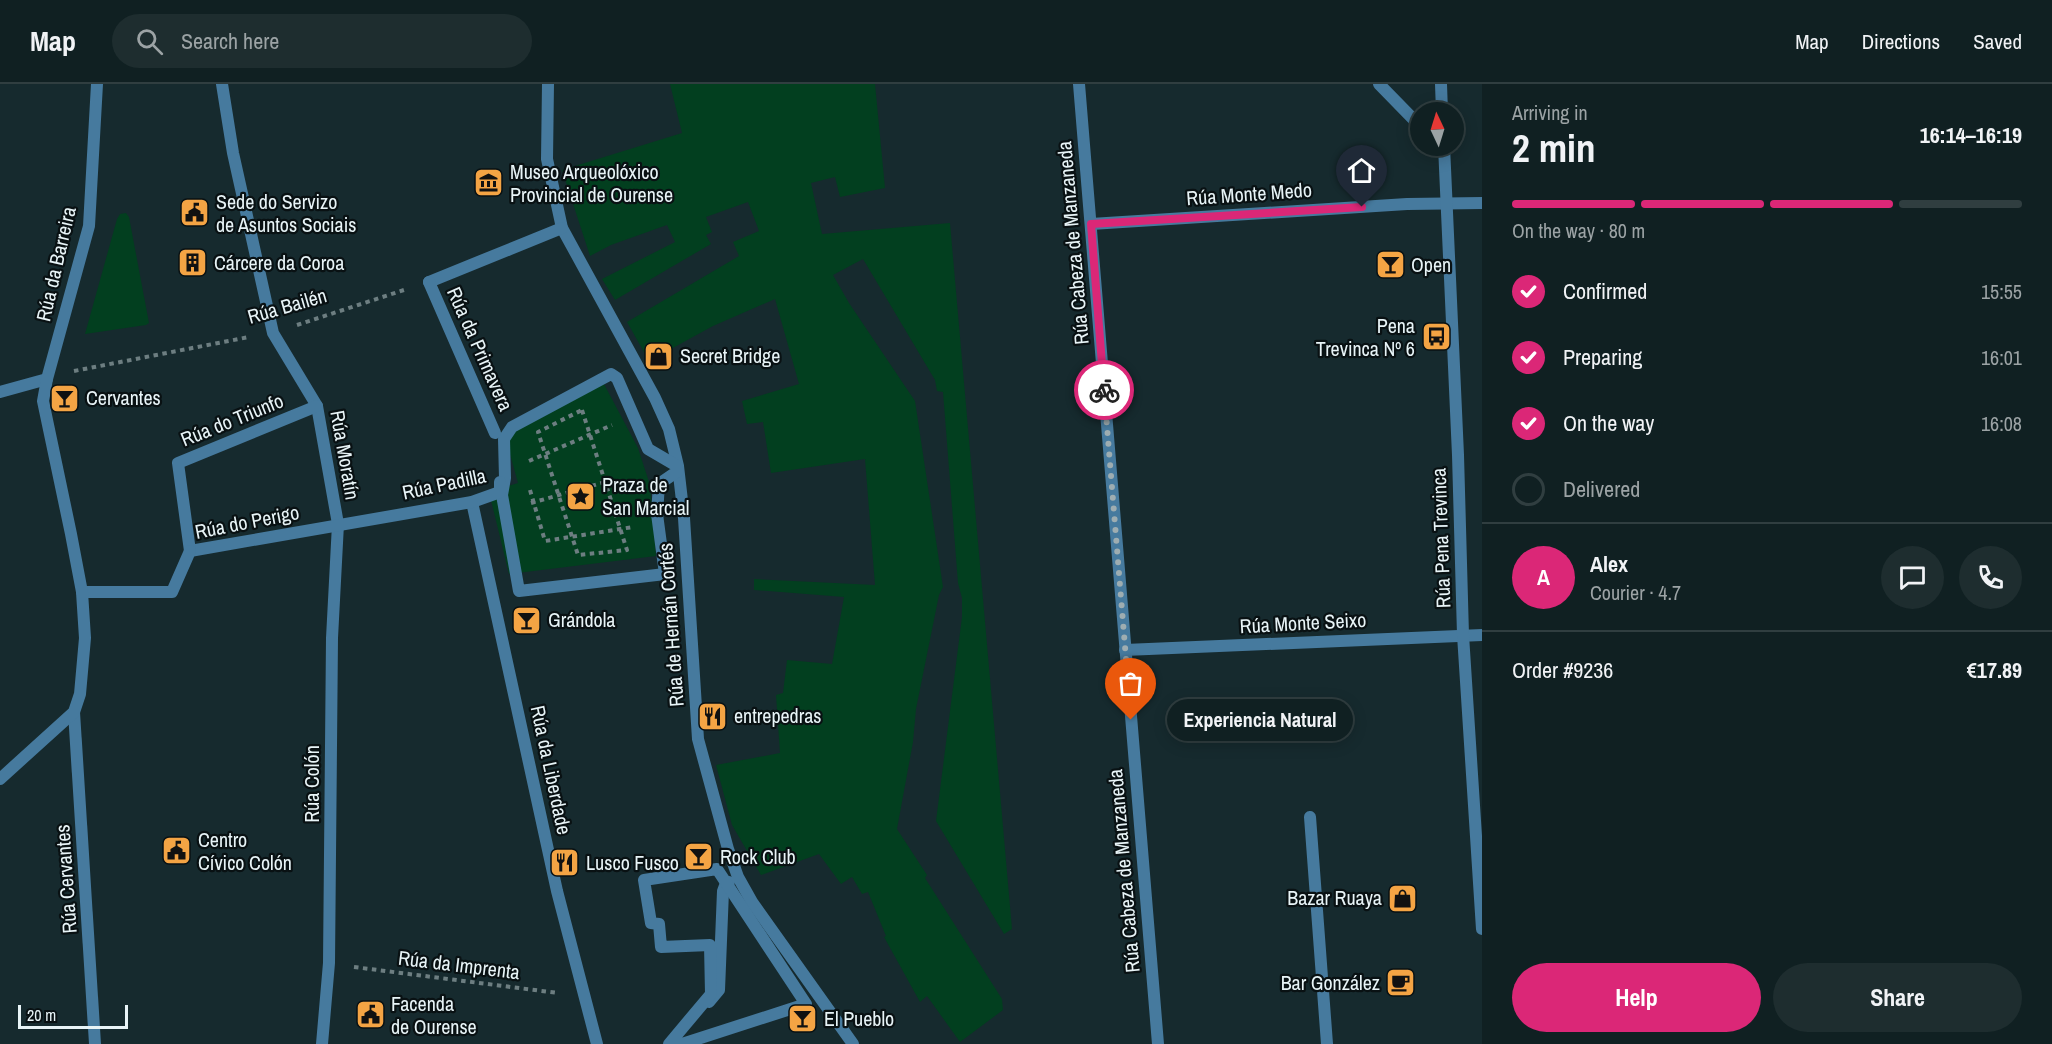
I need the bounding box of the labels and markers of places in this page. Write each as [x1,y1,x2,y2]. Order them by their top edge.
pin [1336,145,1387,207]
place label: Museo Arqueolóxico Provincial de Ourense [510,158,673,208]
museum icon: Museo Arqueolóxico Provincial de Ourense [473,167,505,199]
place label: Sede do Servizo de Asuntos Sociais [216,188,356,238]
public building icon: Sede do Servizo de Asuntos Sociais [179,197,211,229]
building icon: Cárcere da Coroa [177,247,209,279]
place label: Cárcere da Coroa [214,249,344,276]
bar icon: Open [1374,249,1406,281]
place label: Open [1411,251,1451,278]
place label: Pena Trevinca Nº 6 [1316,312,1415,362]
bus stop icon: Pena Trevinca Nº 6 [1420,321,1452,353]
shop icon: Secret Bridge [643,340,675,372]
place label: Secret Bridge [680,342,780,369]
bar icon: Cervantes [49,382,81,414]
place label: Cervantes [86,384,161,411]
place label: Praza de San Marcial [602,471,690,521]
place icon: Praza de San Marcial [565,481,597,513]
bar icon: Grándola [511,604,543,636]
place label: Grándola [548,606,615,633]
pin [1105,658,1156,720]
callout: Experiencia Natural [1167,699,1353,741]
restaurant icon: entrepedras [697,700,729,732]
place label: entrepedras [734,702,822,729]
place label: Centro Cívico Colón [198,826,292,876]
public building icon: Centro Cívico Colón [161,835,193,867]
bar icon: Rock Club [683,841,715,873]
place label: Rock Club [720,843,796,870]
restaurant icon: Lusco Fusco [549,847,581,879]
place label: Lusco Fusco [586,849,679,876]
shop icon: Bazar Ruaya [1387,882,1419,914]
place label: Bazar Ruaya [1287,884,1382,911]
cafe icon: Bar González [1385,967,1417,999]
place label: Bar González [1281,969,1380,996]
place label: Facenda de Ourense [391,990,477,1040]
public building icon: Facenda de Ourense [354,999,386,1031]
bar icon: El Pueblo [787,1003,819,1035]
place label: El Pueblo [824,1005,894,1032]

